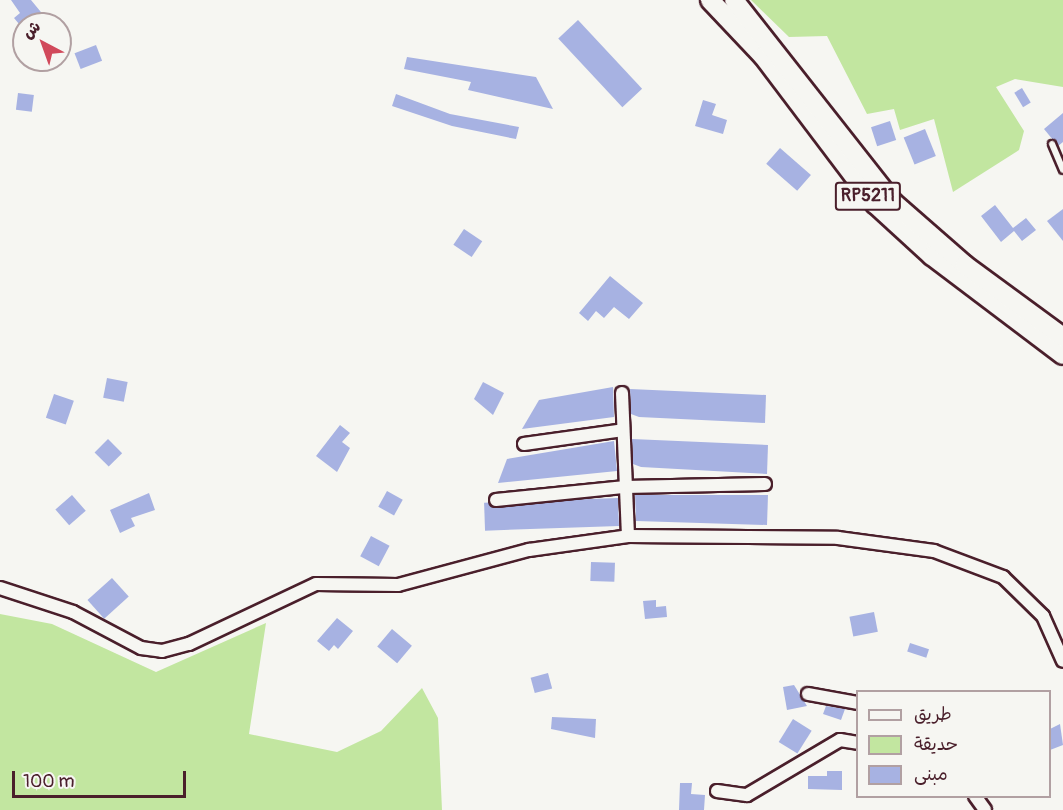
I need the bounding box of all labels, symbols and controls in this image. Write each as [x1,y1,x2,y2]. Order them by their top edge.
north arrow [12,12,72,72]
text: ش [18,17,45,43]
road number: RP5211 [834,181,902,211]
legend [856,690,1051,798]
text: طريق [914,703,952,726]
text: حديقة [914,733,958,756]
scale bar [15,759,189,797]
text: مبنى [914,763,948,786]
text: 100 m [23,770,75,793]

